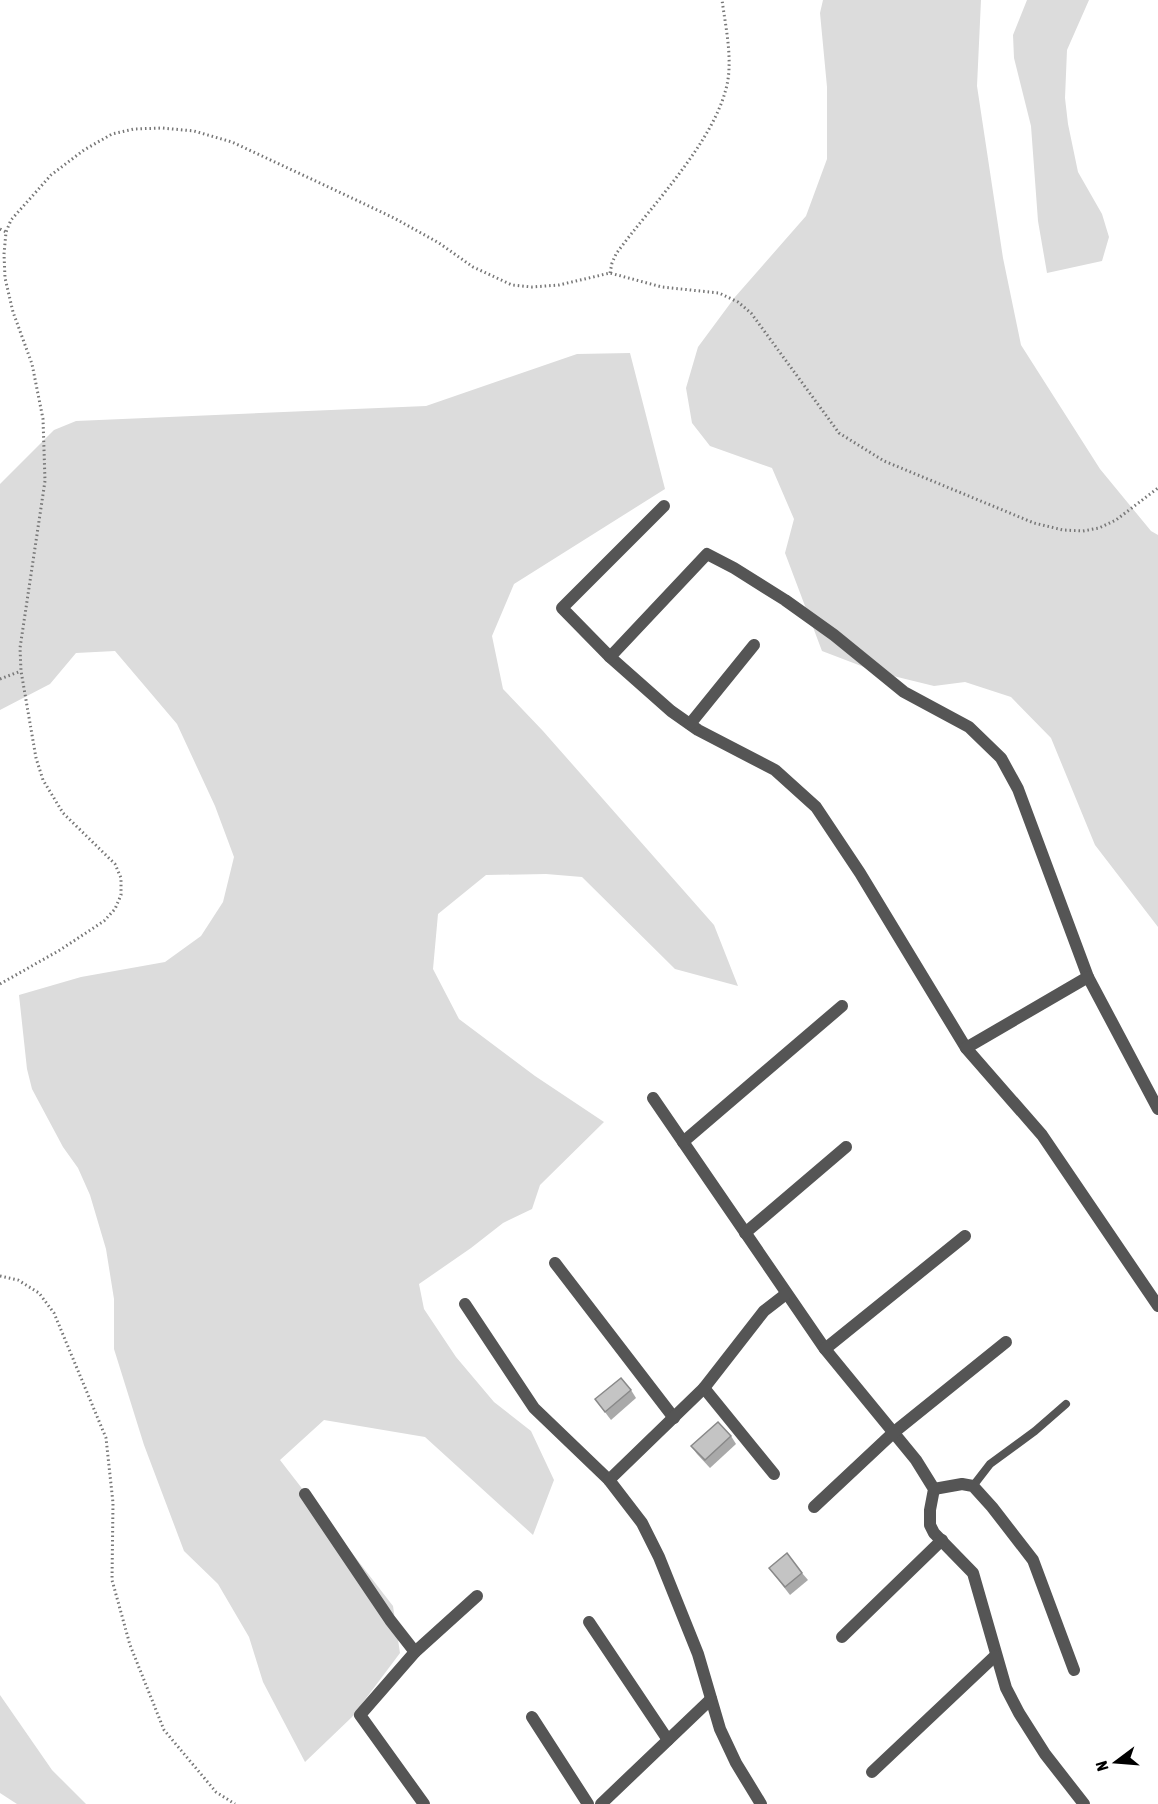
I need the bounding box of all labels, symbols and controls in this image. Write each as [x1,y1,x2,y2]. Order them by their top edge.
north arrow [1086,1732,1146,1792]
text: N [1092,1759,1112,1773]

